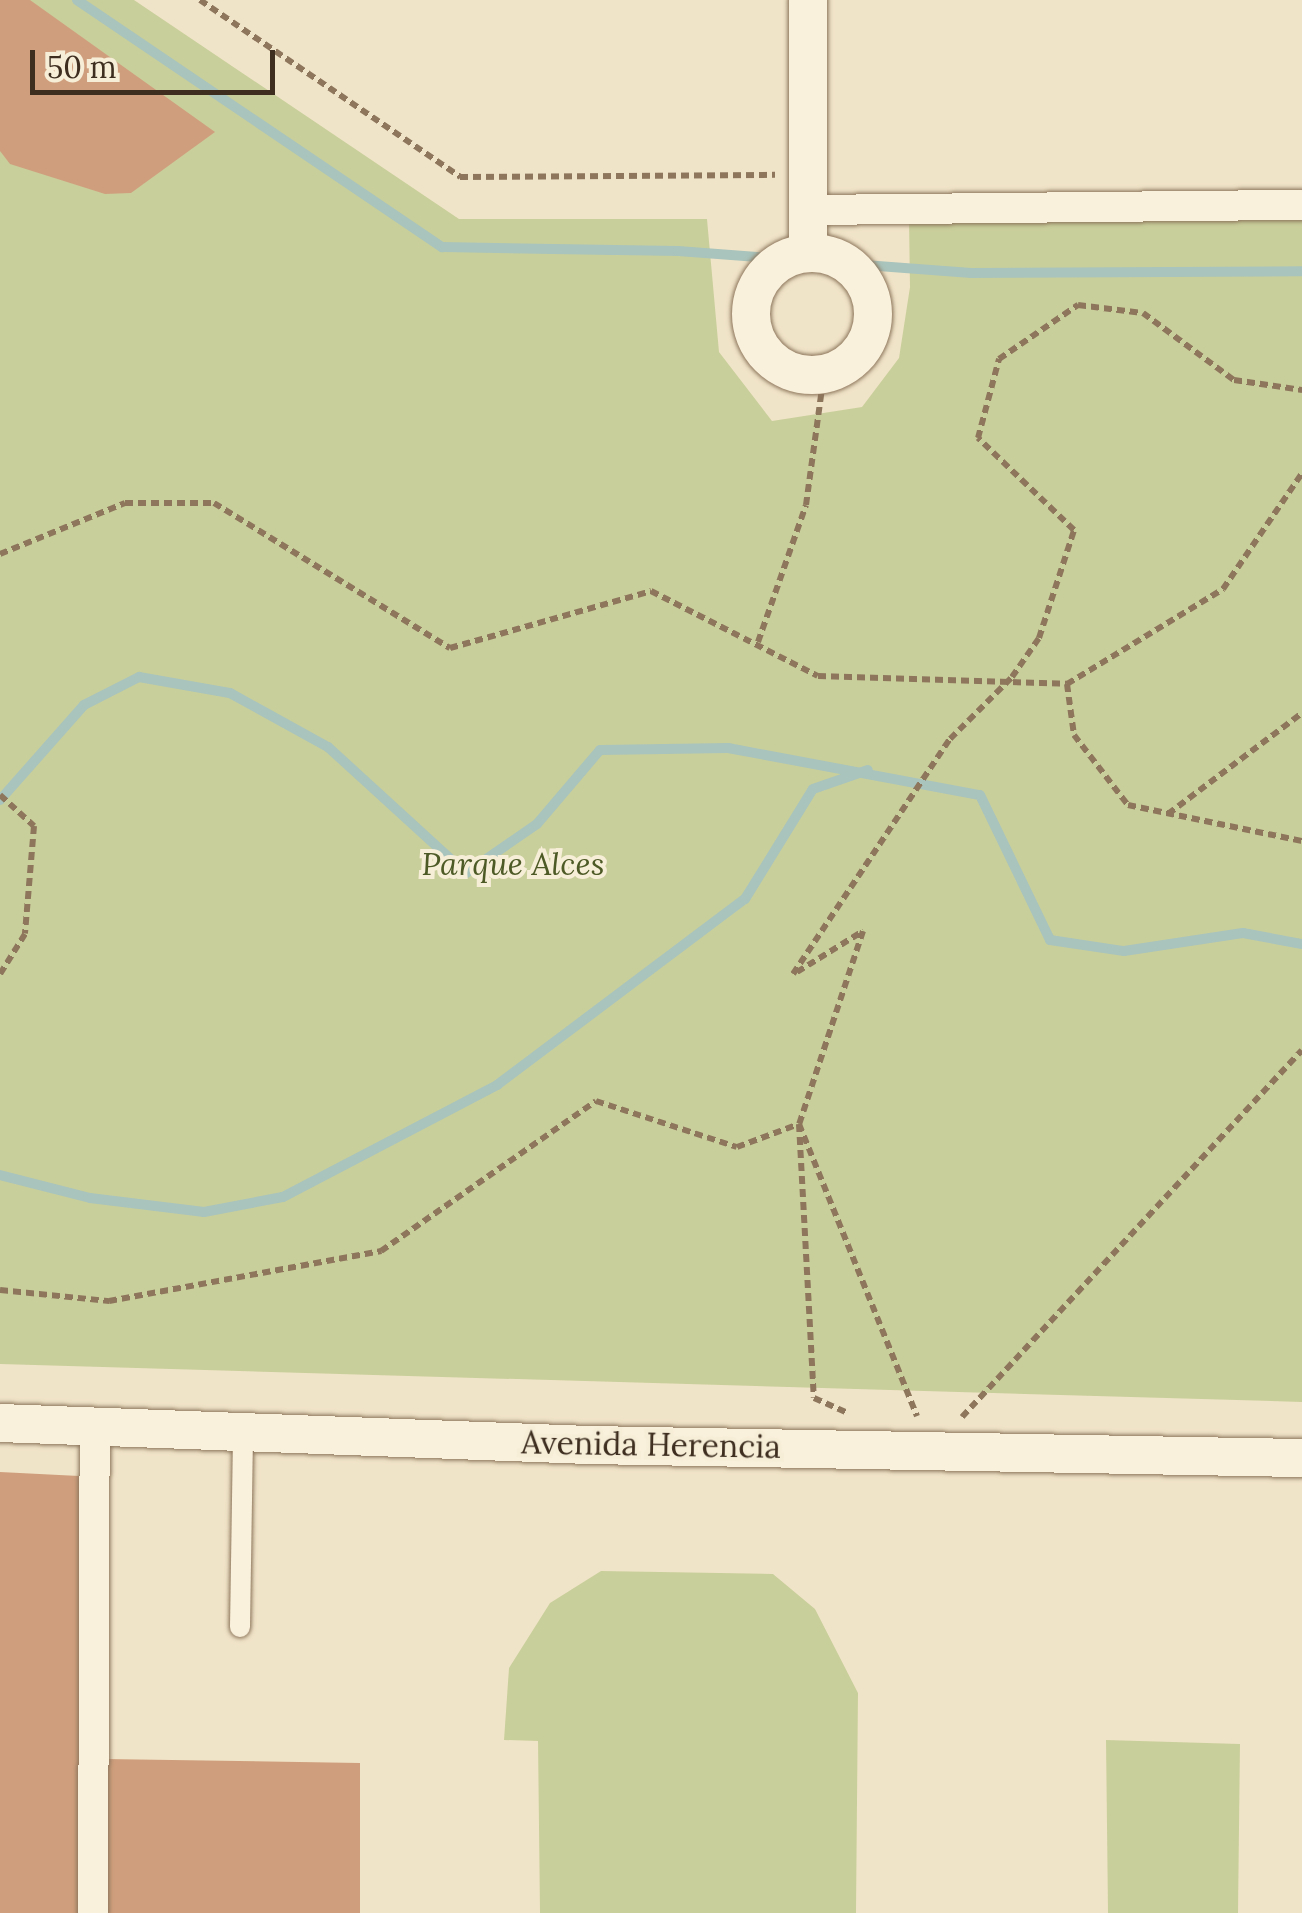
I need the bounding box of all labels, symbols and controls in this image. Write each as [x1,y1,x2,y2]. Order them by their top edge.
scale bar [35,30,280,92]
text: 50 m [47,48,117,86]
park label: Parque Alces [422,845,604,883]
street label: Avenida Herencia [521,1424,781,1466]

